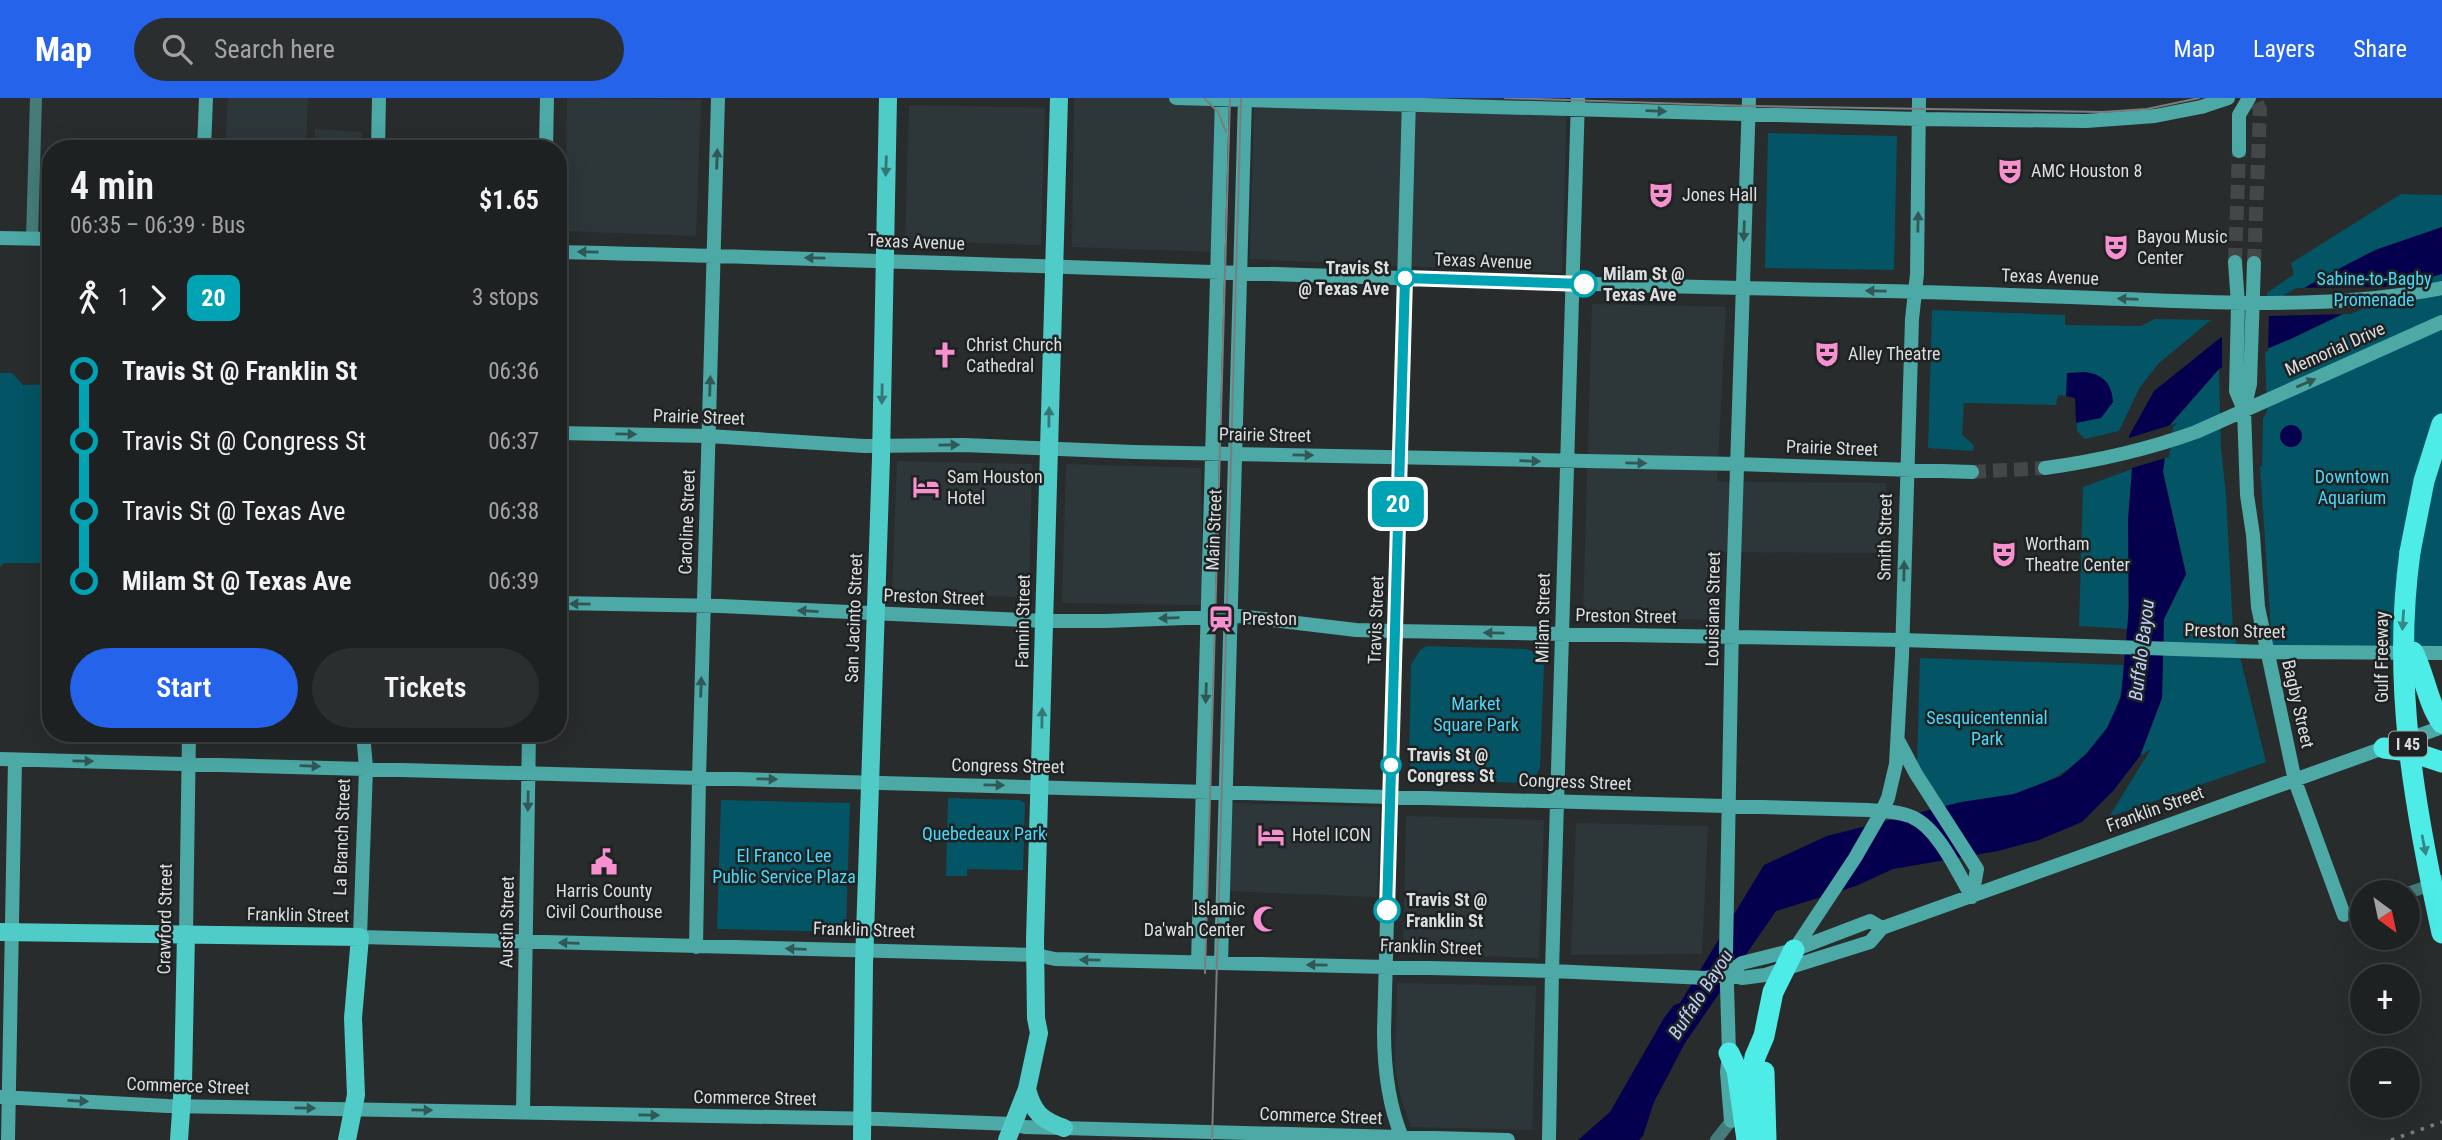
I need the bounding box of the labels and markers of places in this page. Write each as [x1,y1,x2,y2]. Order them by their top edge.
theatre icon: AMC Houston 8 [1995,156,2025,186]
place label: AMC Houston 8 [2031,160,2142,181]
theatre icon: Jones Hall [1646,180,1676,210]
place label: Jones Hall [1682,184,1757,205]
place label: Bayou Music Center [2137,226,2228,268]
theatre icon: Bayou Music Center [2101,232,2131,262]
place label: Travis St @ Texas Ave [1298,257,1389,299]
place label: Milam St @ Texas Ave [1603,263,1685,305]
marker: Travis St @ Texas Ave [1395,268,1415,288]
marker: Milam St @ Texas Ave [1571,271,1597,297]
place label: Christ Church Cathedral [966,334,1062,376]
theatre icon: Alley Theatre [1812,339,1842,369]
church icon: Christ Church Cathedral [930,340,960,370]
place label: Alley Theatre [1848,343,1940,364]
place label: Sam Houston Hotel [947,466,1043,508]
hotel icon: Sam Houston Hotel [911,472,941,502]
place label: Wortham Theatre Center [2025,533,2130,575]
theatre icon: Wortham Theatre Center [1989,539,2019,569]
station icon: Preston [1206,604,1236,634]
place label: Preston [1242,608,1297,629]
place label: Travis St @ Congress St [1407,744,1495,786]
marker: Travis St @ Congress St [1381,755,1401,775]
hotel icon: Hotel ICON [1256,820,1286,850]
place label: Hotel ICON [1292,824,1371,845]
public building icon: Harris County Civil Courthouse [589,847,619,877]
place label: Harris County Civil Courthouse [546,880,662,922]
place label: Travis St @ Franklin St [1406,889,1488,931]
marker: Travis St @ Franklin St [1374,897,1400,923]
place label: Islamic Da'wah Center [1144,898,1246,940]
mosque icon: Islamic Da'wah Center [1251,904,1281,934]

